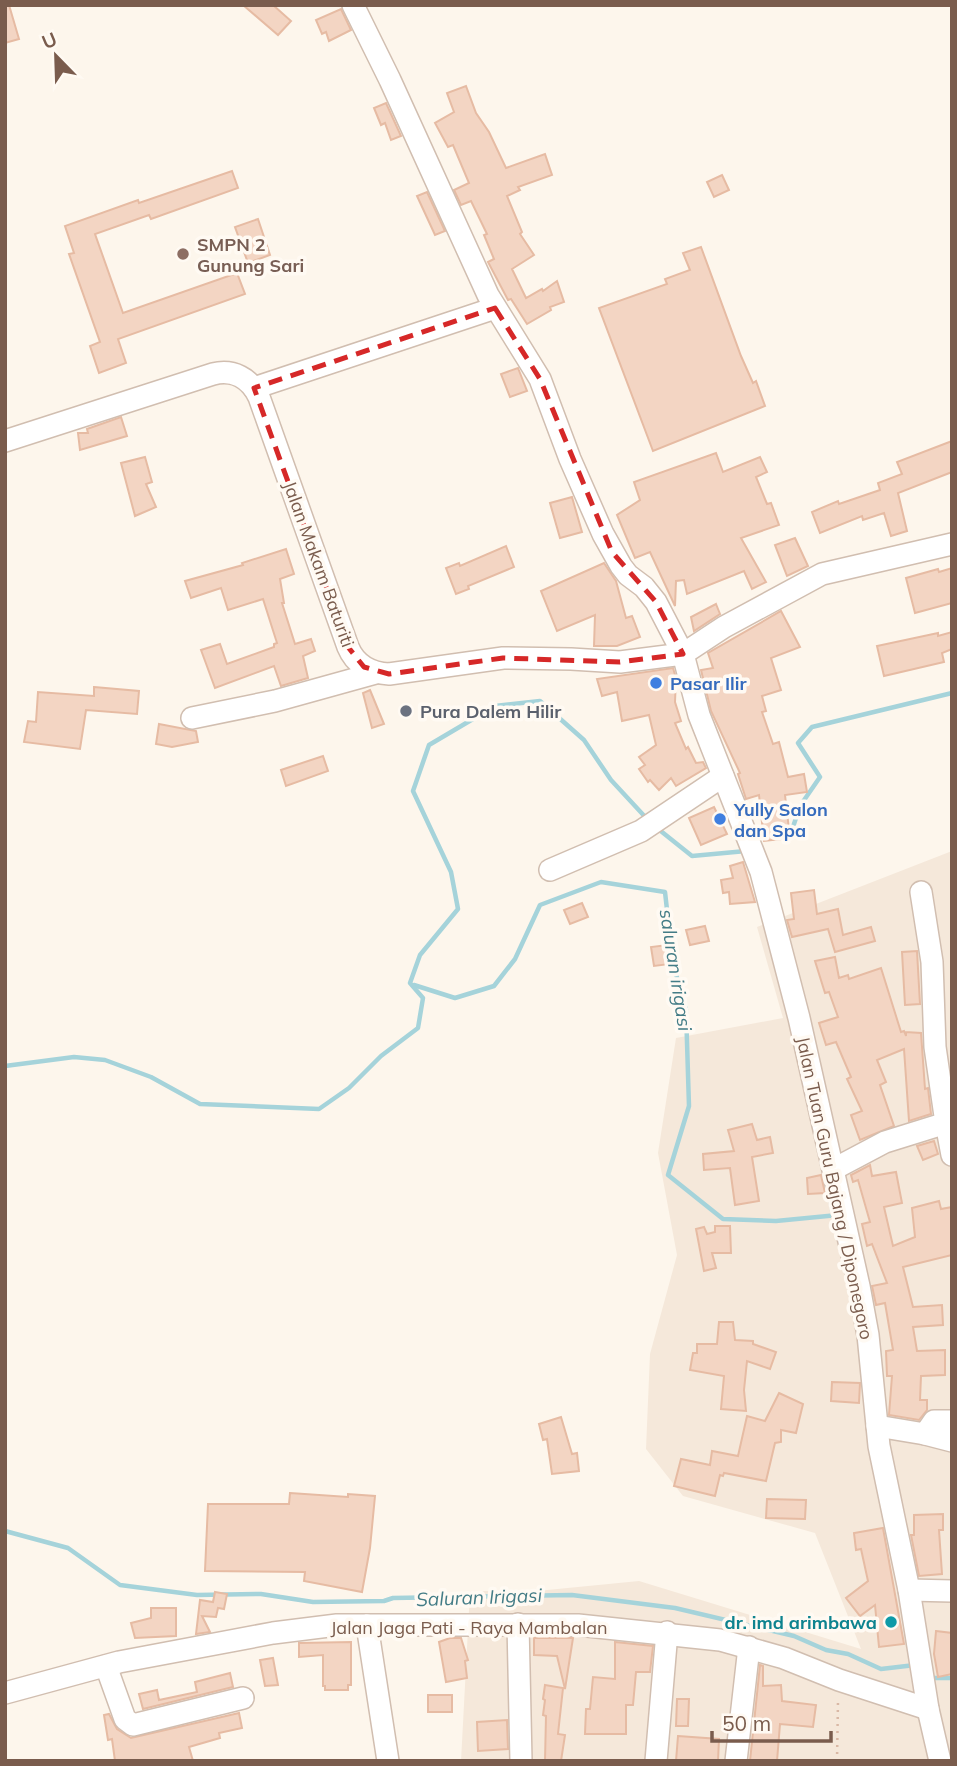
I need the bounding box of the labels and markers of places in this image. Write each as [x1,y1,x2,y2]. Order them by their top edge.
place label: SMPN 2 Gunung Sari [197,233,304,277]
marker: SMPN 2 Gunung Sari [175,246,191,262]
place label: Pasar Ilir [670,672,747,695]
marker: Pasar Ilir [648,675,664,691]
place label: Pura Dalem Hilir [420,700,562,723]
marker: Pura Dalem Hilir [398,703,414,719]
place label: Yully Salon dan Spa [733,798,828,842]
marker: Yully Salon dan Spa [712,811,728,827]
place label: dr. imd arimbawa [725,1611,877,1634]
marker: dr. imd arimbawa [883,1614,899,1630]

